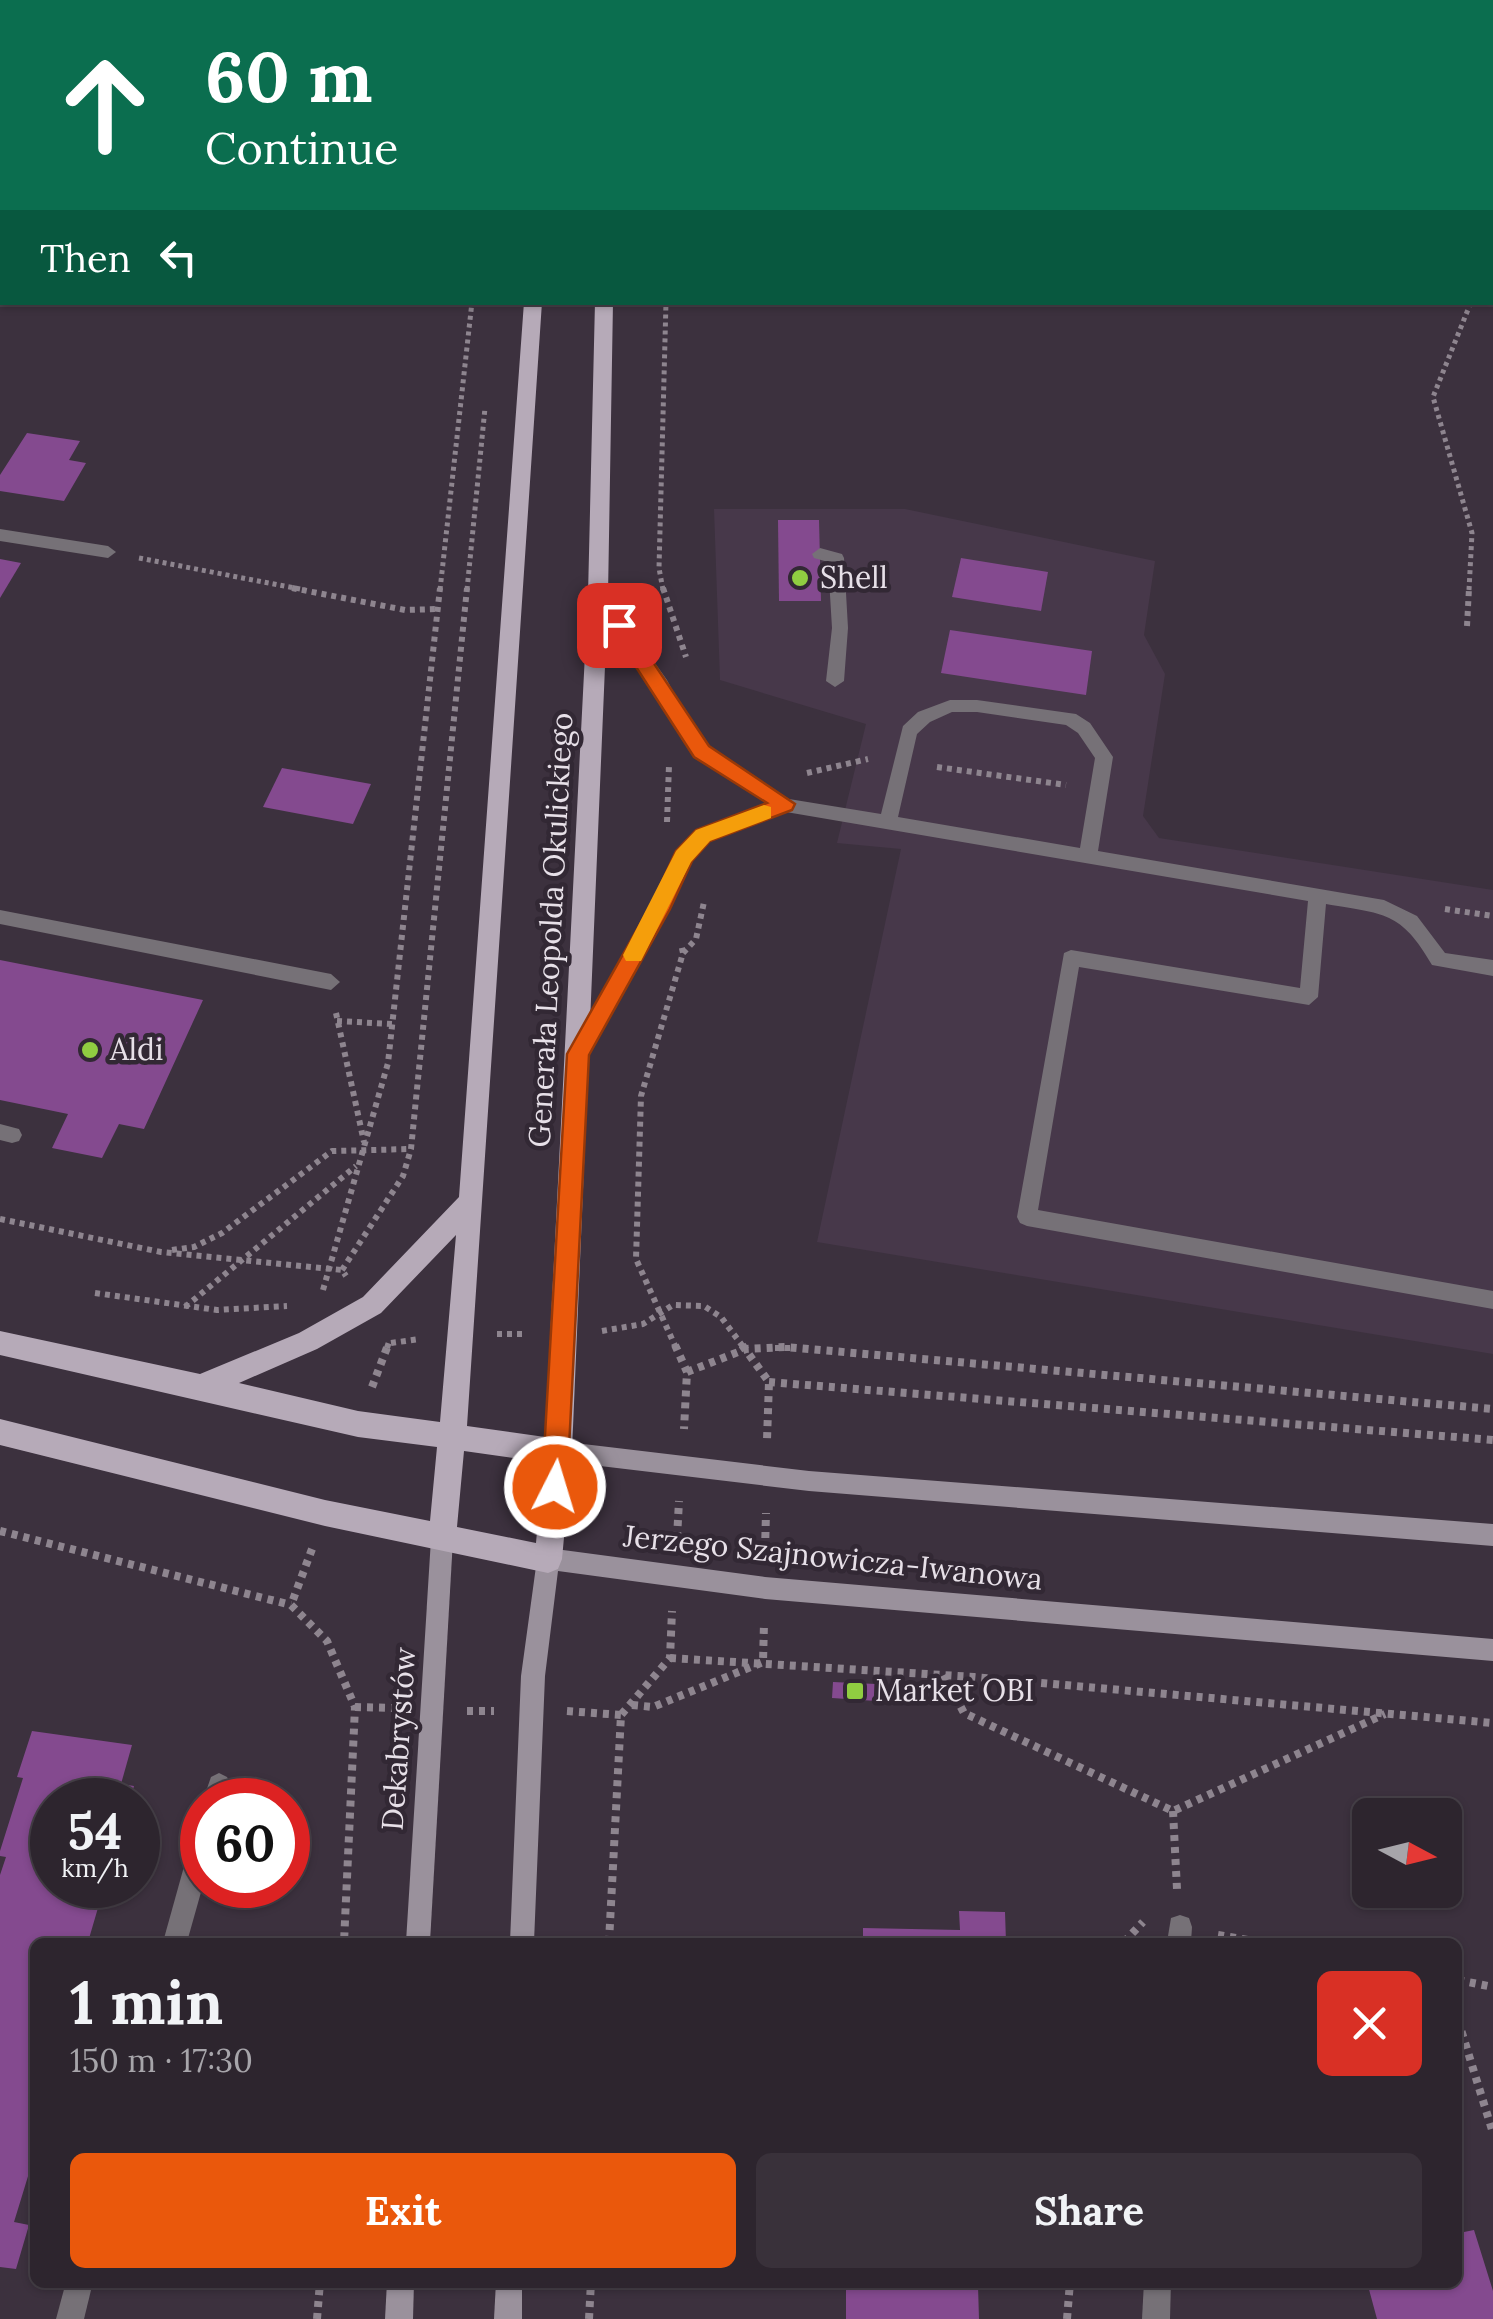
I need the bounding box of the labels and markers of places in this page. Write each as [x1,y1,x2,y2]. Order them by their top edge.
place label: Shell [820,558,888,596]
marker: Shell [789,567,811,589]
pin [577,583,662,668]
place label: Aldi [109,1030,163,1068]
marker: Aldi [79,1039,101,1061]
place label: Market OBI [875,1671,1034,1709]
marker: Market OBI [844,1680,866,1702]

